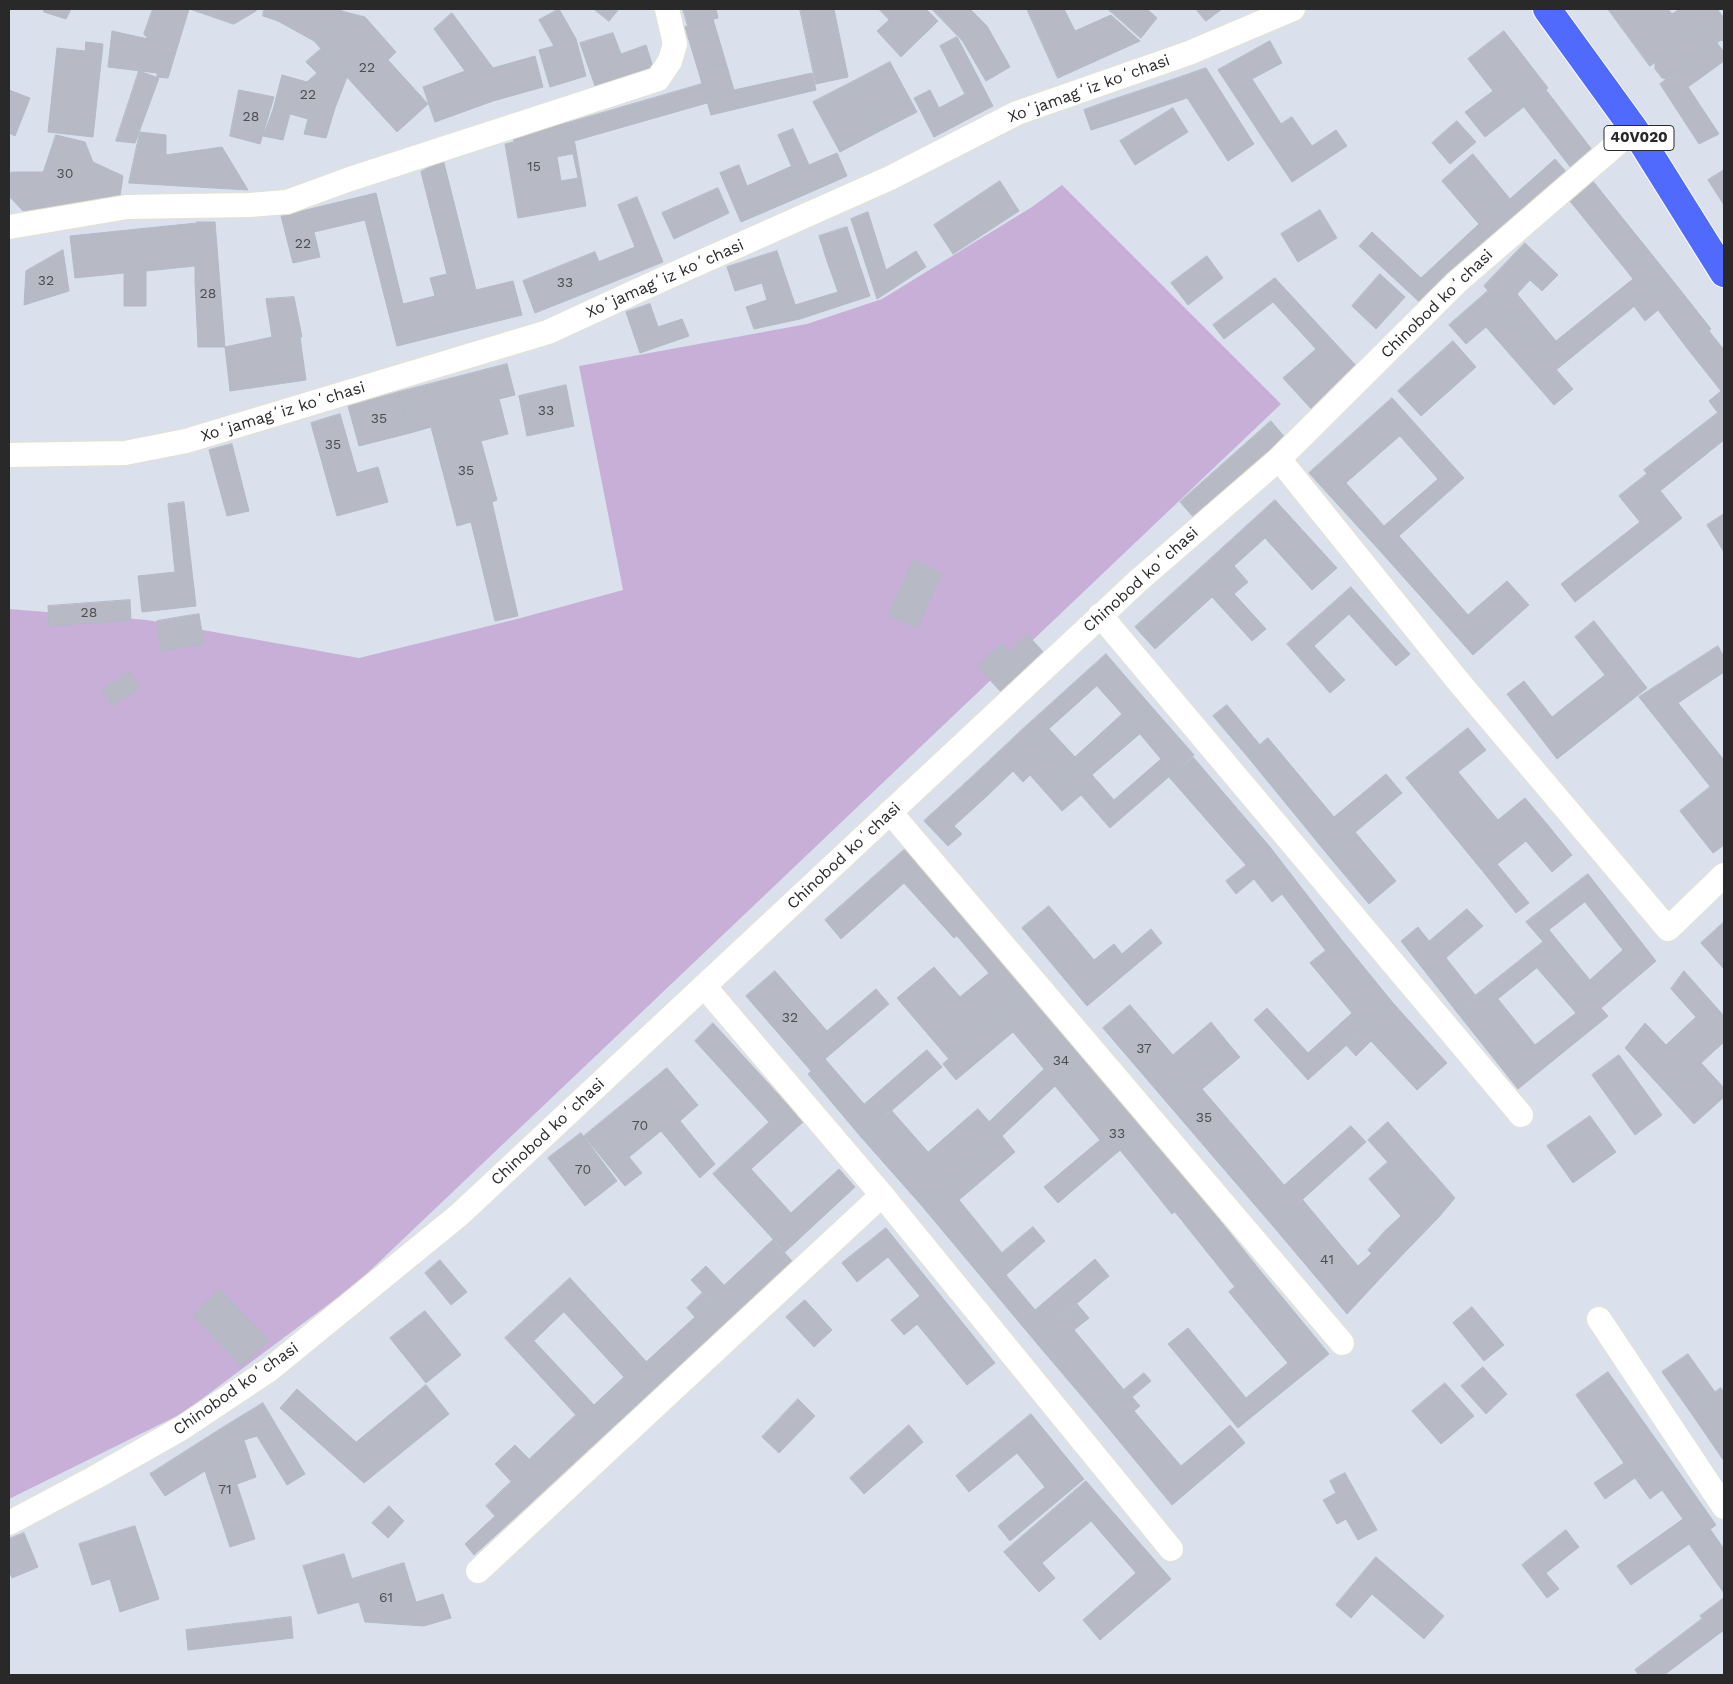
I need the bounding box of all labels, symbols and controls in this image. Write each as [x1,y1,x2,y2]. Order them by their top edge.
street label: Xoʻjamagʻiz koʻchasi [1005,51,1173,127]
house number: 22 [359,60,375,76]
house number: 22 [300,87,316,103]
house number: 28 [243,109,259,125]
road number: 40V020 [1604,126,1674,150]
house number: 15 [527,159,541,175]
house number: 30 [57,166,73,182]
street label: Xoʻjamagʻiz koʻchasi [583,235,747,323]
house number: 22 [295,236,311,252]
street label: Chinobod koʻchasi [1377,246,1497,362]
house number: 32 [38,273,54,289]
house number: 33 [557,275,573,291]
house number: 28 [200,286,216,302]
street label: Xoʻjamagʻiz koʻchasi [199,378,367,446]
house number: 33 [538,403,554,419]
house number: 35 [371,411,387,427]
house number: 35 [325,437,341,453]
house number: 35 [458,463,474,479]
street label: Chinobod koʻchasi [1079,523,1203,637]
house number: 28 [81,605,97,621]
street label: Chinobod koʻchasi [783,798,905,914]
house number: 32 [782,1010,798,1026]
house number: 37 [1136,1041,1152,1057]
house number: 34 [1053,1053,1069,1069]
street label: Chinobod koʻchasi [487,1074,609,1190]
house number: 35 [1196,1110,1212,1126]
house number: 70 [632,1118,648,1134]
house number: 33 [1109,1126,1125,1142]
house number: 70 [575,1162,591,1178]
house number: 41 [1320,1252,1334,1268]
street label: Chinobod koʻchasi [170,1339,302,1439]
house number: 71 [218,1482,232,1498]
house number: 61 [379,1590,393,1606]

